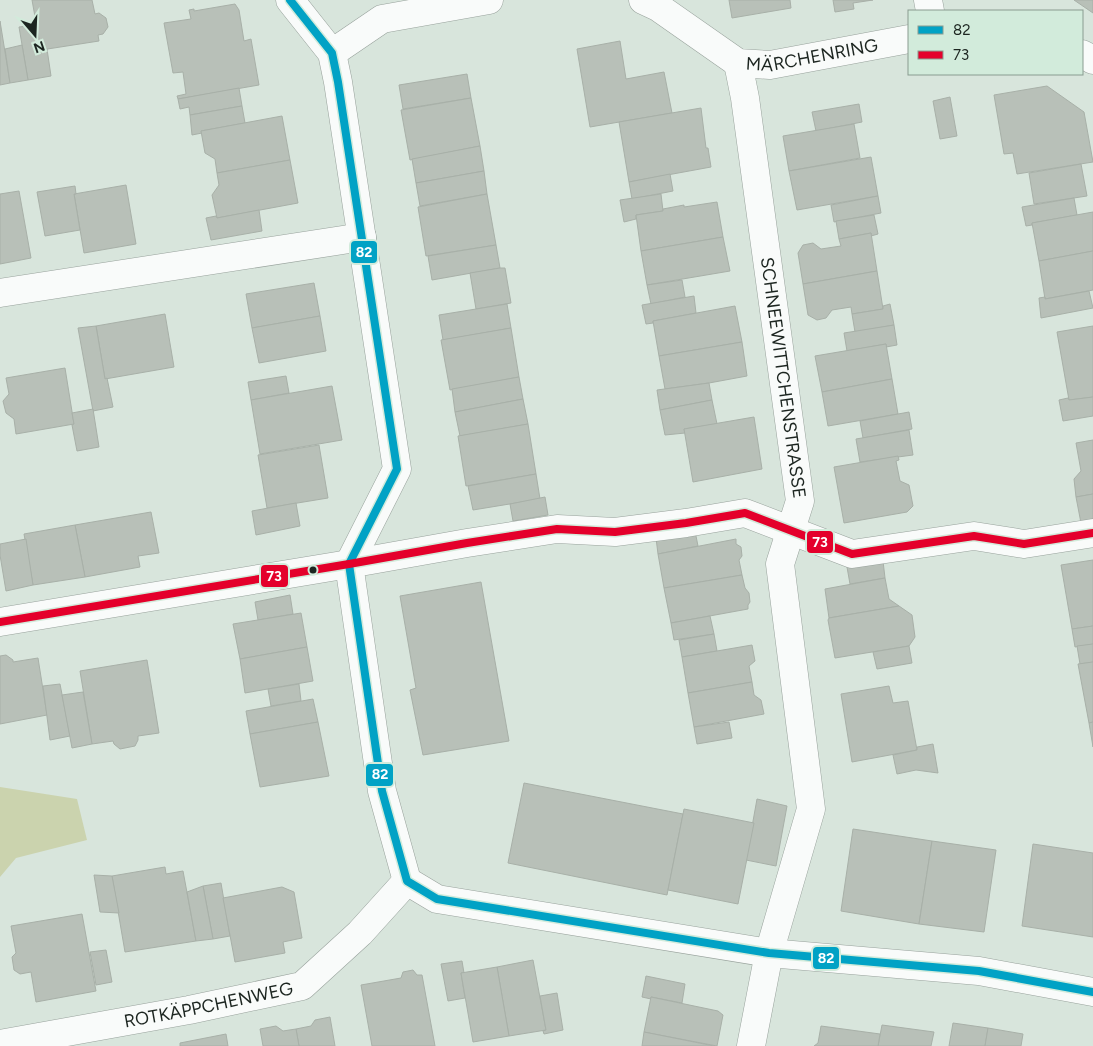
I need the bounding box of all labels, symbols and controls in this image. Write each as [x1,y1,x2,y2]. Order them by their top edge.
north arrow [10,10,60,60]
legend [908,10,1083,75]
text: 82 [953,21,971,39]
street label: MÄRCHENRING [745,34,880,76]
text: N [31,37,47,57]
text: 73 [953,46,969,64]
line badge: 82 [350,240,378,264]
text: 82 [356,244,372,261]
street label: SCHNEEWITTCHENSTRASSE [756,256,811,500]
line badge: 73 [806,530,834,554]
text: 73 [812,534,828,551]
line badge: 73 [260,564,289,588]
unlabelled marker [308,565,318,575]
text: 73 [266,568,282,585]
line badge: 82 [365,763,394,787]
text: 82 [372,766,388,783]
line badge: 82 [812,946,840,970]
text: 82 [818,950,834,967]
street label: ROTKÄPPCHENWEG [122,977,295,1033]

